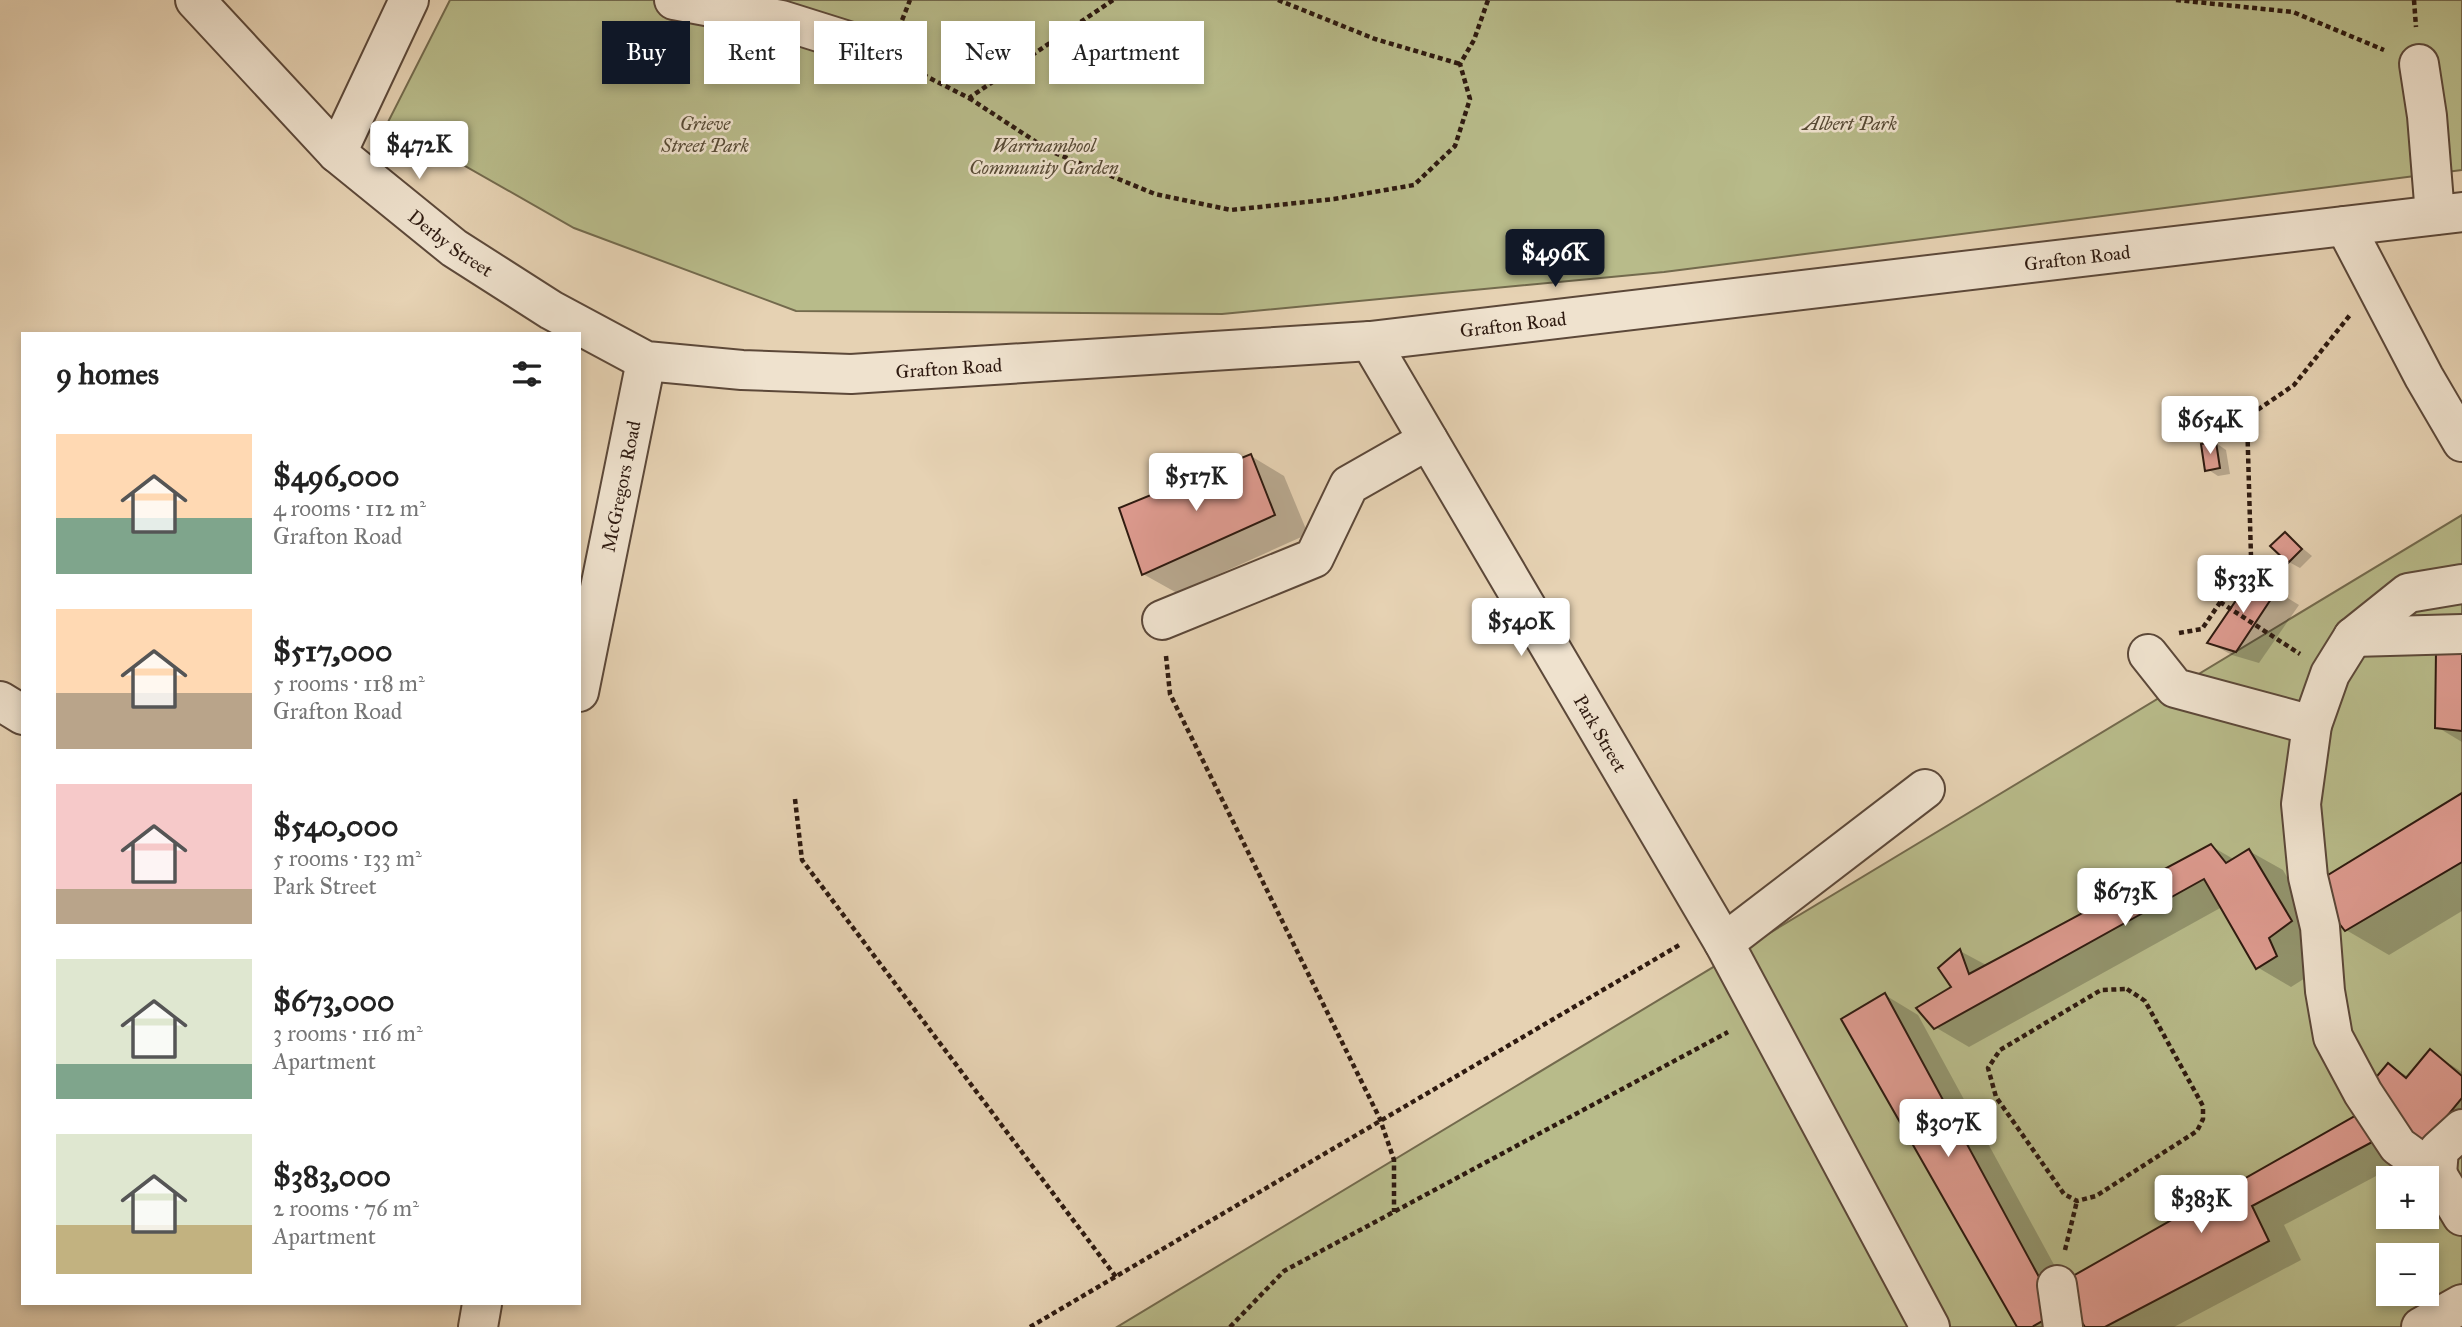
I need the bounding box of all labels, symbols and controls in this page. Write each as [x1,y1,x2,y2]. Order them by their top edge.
chip: Buy [602,21,690,84]
chip: Rent [704,21,800,84]
chip: Filters [814,21,927,84]
chip: New [941,21,1035,84]
chip: Apartment [1049,21,1204,84]
park label: Grieve Street Park [660,112,749,157]
park label: Albert Park [1801,112,1897,135]
pin: $472K [370,122,468,181]
text: $472K [386,130,452,158]
park label: Warrnambool Community Garden [969,134,1119,179]
street label: Derby Street [404,204,498,282]
pin: $496K [1506,230,1604,289]
text: $496K [1521,238,1589,266]
street label: Grafton Road [2023,240,2132,275]
street label: Grafton Road [1459,306,1568,342]
street label: Grafton Road [895,353,1003,383]
icon: filters [508,355,546,393]
text: 9 homes [56,356,159,392]
pin: $654K [2161,396,2259,456]
text: $654K [2178,405,2242,433]
street label: McGregors Road [596,418,645,554]
pin: $517K [1147,454,1245,513]
text: $496,000 [273,458,399,494]
icon: home [112,462,196,546]
text: $517K [1165,462,1227,490]
text: 4 rooms · 112 m² [273,494,426,522]
text: Grafton Road [273,522,402,550]
pin: $533K [2194,556,2292,615]
text: $533K [2213,564,2273,592]
pin: $540K [1472,598,1570,658]
text: $540K [1488,607,1554,635]
text: $517,000 [273,633,393,669]
icon: home [112,637,196,721]
text: 5 rooms · 118 m² [273,669,425,697]
street label: Park Street [1569,690,1632,776]
text: Grafton Road [273,697,402,725]
text: $540,000 [273,808,398,844]
icon: home [112,812,196,896]
text: 5 rooms · 133 m² [273,844,422,872]
pin: $673K [2076,869,2174,928]
text: Park Street [273,872,377,900]
text: $673K [2093,877,2157,905]
text: $673,000 [273,983,395,1019]
icon: home [112,987,196,1071]
text: 3 rooms · 116 m² [273,1019,423,1047]
text: Apartment [273,1047,376,1075]
pin: $307K [1899,1100,1997,1159]
text: $307K [1916,1108,1980,1136]
text: $383,000 [273,1158,391,1194]
icon: home [112,1162,196,1246]
map controls [2376,1166,2439,1306]
button: + [2376,1166,2439,1229]
pin: $383K [2152,1176,2250,1235]
text: $383K [2171,1184,2231,1212]
text: 2 rooms · 76 m² [273,1194,419,1222]
text: Apartment [273,1222,376,1250]
button: − [2376,1243,2439,1306]

